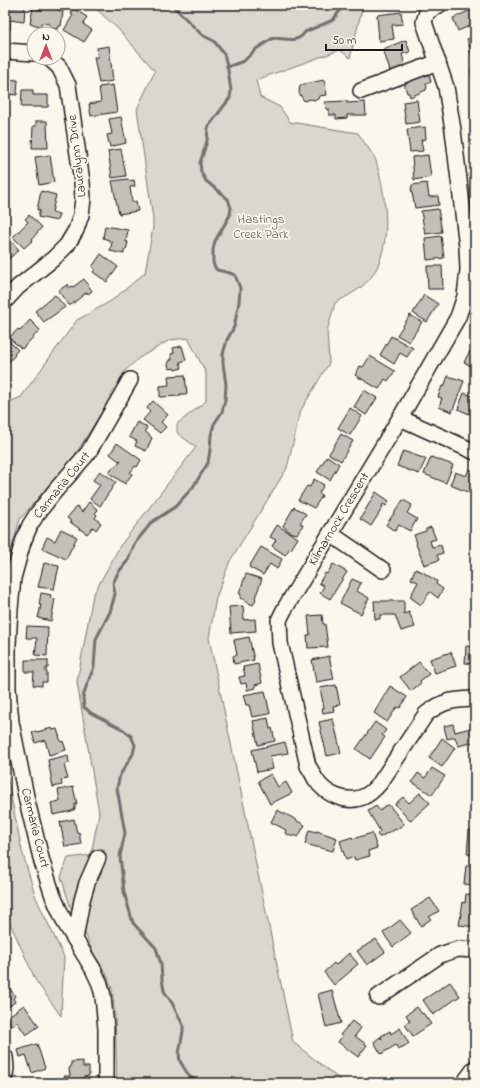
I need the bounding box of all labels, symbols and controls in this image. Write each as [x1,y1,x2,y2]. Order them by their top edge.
north arrow [26,26,66,66]
scale bar [326,26,402,52]
text: N [42,29,50,45]
text: 50 m [332,32,356,50]
street label: Lauralynn Drive [62,113,92,198]
park label: Hastings Creek Park [233,210,289,244]
street label: Carmaria Court [29,447,95,523]
street label: Kilmarnock Crescent [304,468,375,569]
street label: Carmaria Court [16,786,54,871]

